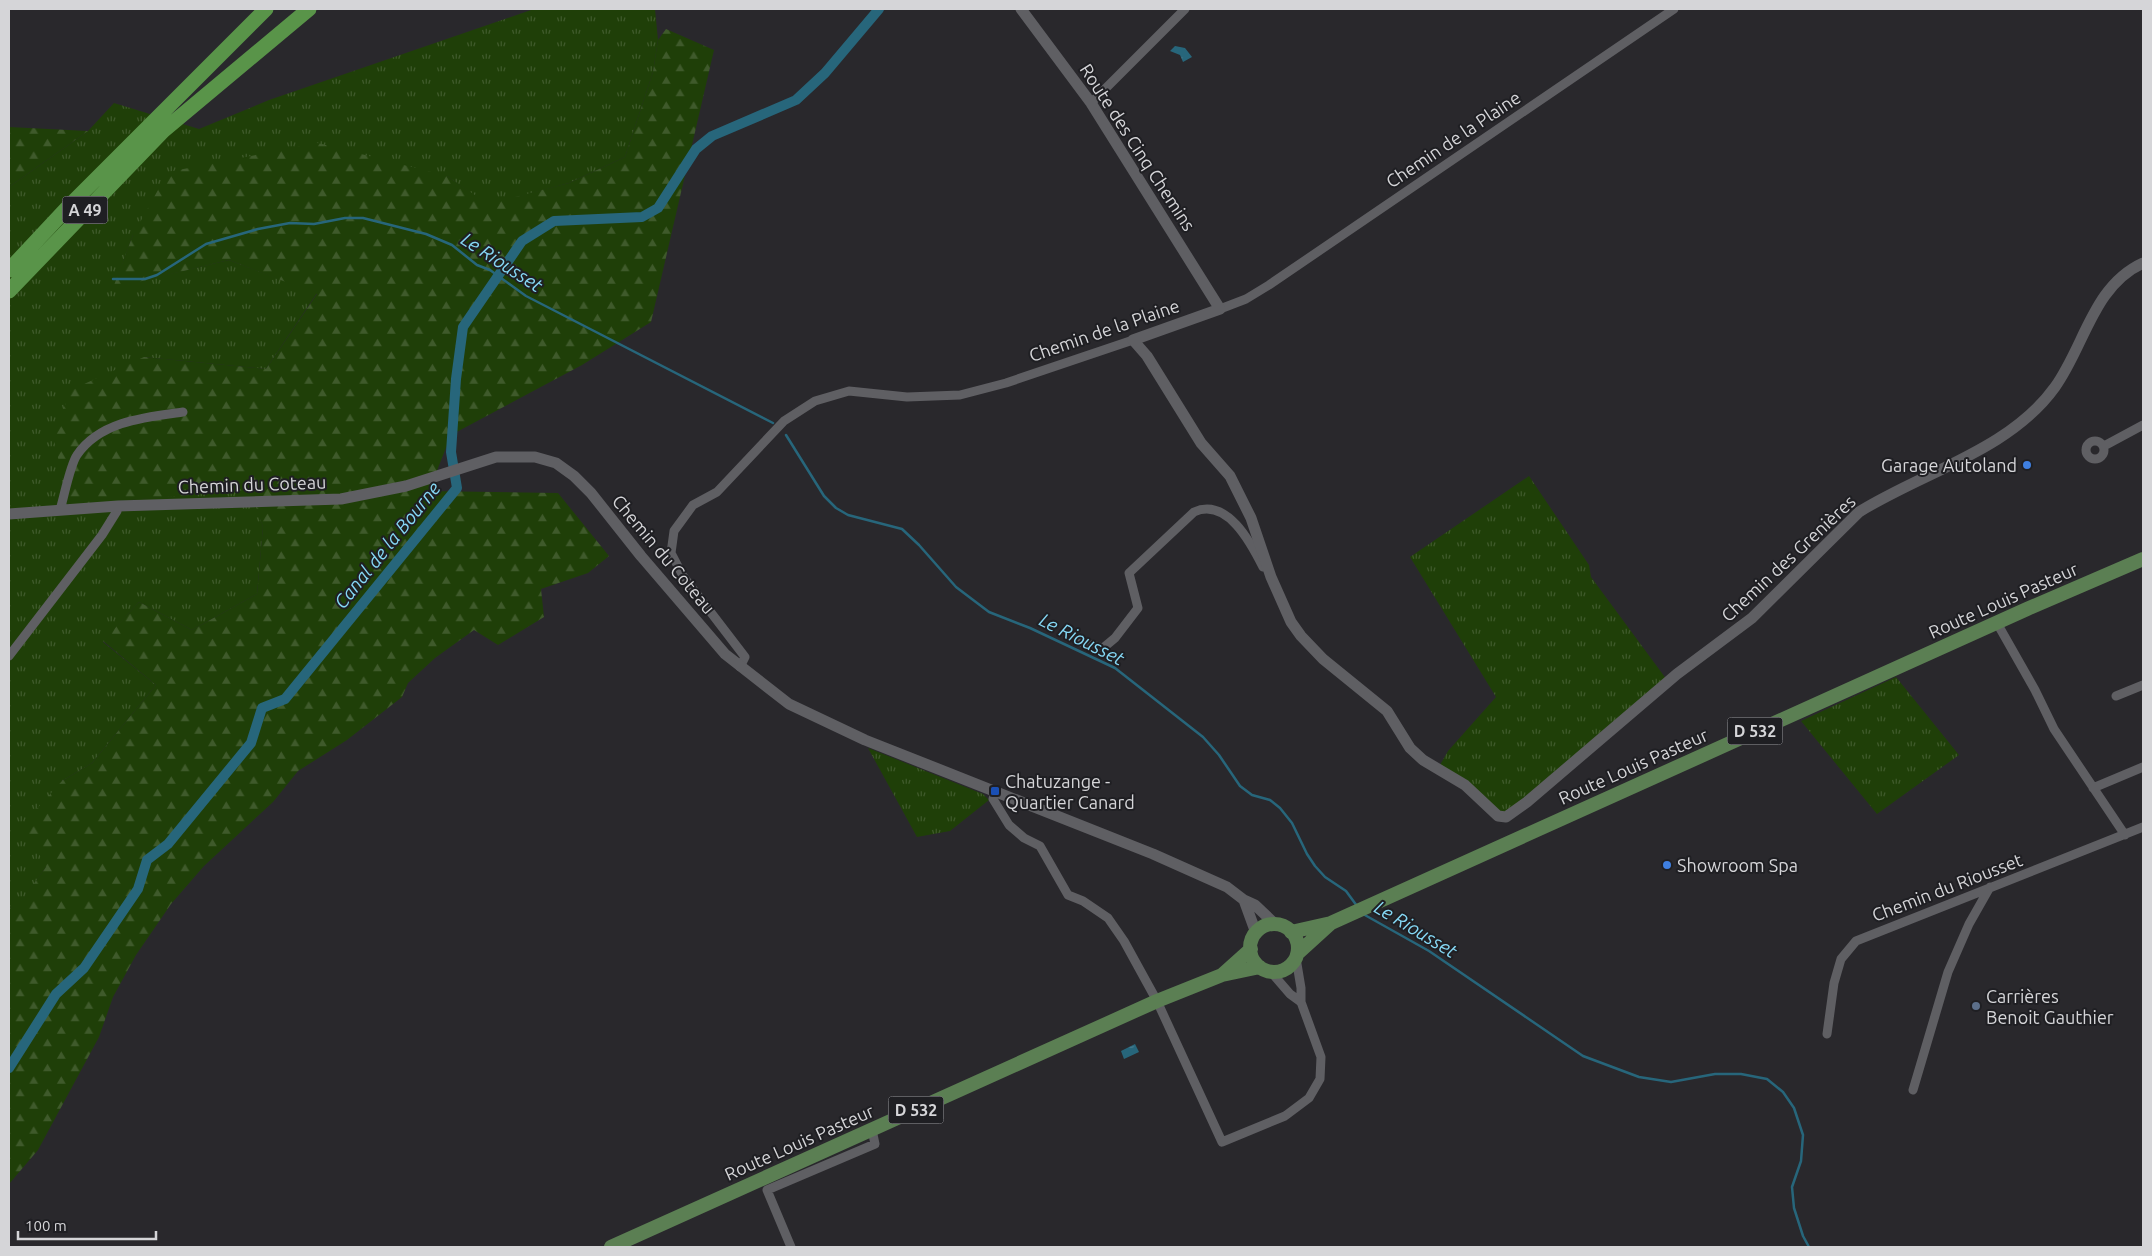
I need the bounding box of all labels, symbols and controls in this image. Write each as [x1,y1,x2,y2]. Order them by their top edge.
street label: Route des Cinq Chemins [1076,60,1200,234]
street label: Chemin de la Plaine [1382,87,1524,191]
road number: A 49 [62,196,108,224]
water label: Le Riousset [457,228,547,297]
street label: Chemin de la Plaine [1026,295,1182,365]
place label: Garage Autoland [1881,455,2017,475]
marker: Garage Autoland [2021,459,2033,471]
street label: Chemin du Coteau [177,471,327,497]
water label: Canal de la Bourne [329,477,445,613]
street label: Chemin du Coteau [609,491,719,617]
street label: Chemin des Grenières [1717,491,1859,625]
street label: Route Louis Pasteur [1925,558,2081,642]
water label: Le Riousset [1036,608,1129,670]
road number: D 532 [1728,718,1782,744]
street label: Route Louis Pasteur [1555,724,1711,808]
place label: Chatuzange - Quartier Canard [1005,771,1135,813]
marker: Chatuzange - Quartier Canard [989,785,1001,797]
street label: Chemin du Riousset [1869,849,2025,925]
place label: Showroom Spa [1677,855,1798,875]
marker: Showroom Spa [1661,859,1673,871]
water label: Le Riousset [1371,896,1462,963]
place label: Carrières Benoit Gauthier [1986,986,2114,1027]
marker: Carrières Benoit Gauthier [1970,1000,1982,1012]
road number: D 532 [888,1096,944,1124]
street label: Route Louis Pasteur [721,1100,877,1184]
scale bar [18,1208,155,1240]
text: 100 m [25,1217,67,1234]

